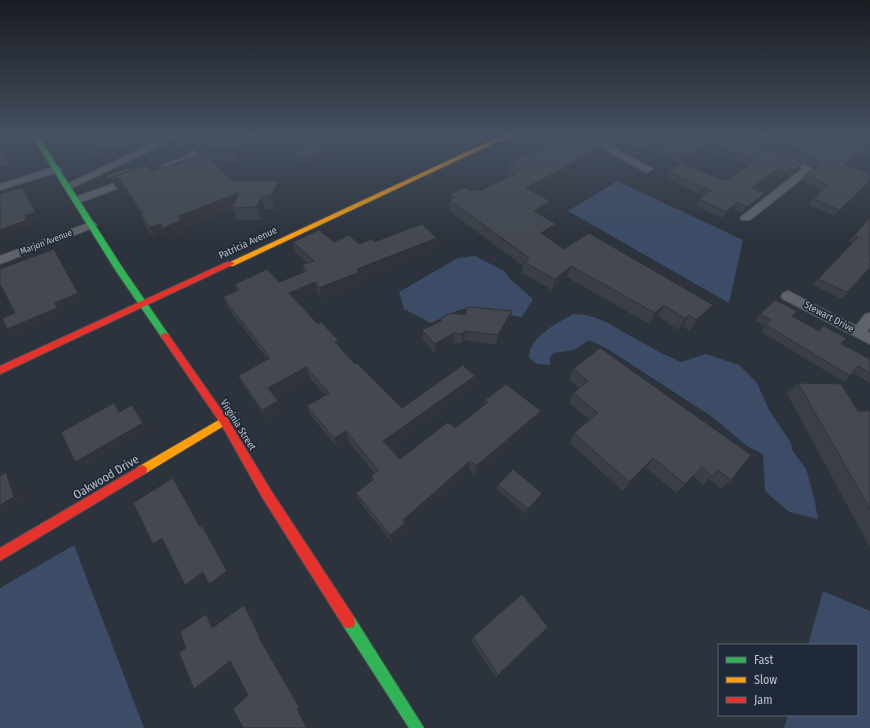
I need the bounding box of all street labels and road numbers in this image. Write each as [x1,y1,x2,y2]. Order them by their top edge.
street label: Patricia Avenue [217,224,279,262]
street label: Marjon Avenue [19,227,74,256]
street label: Stewart Drive [802,299,856,335]
street label: Virginia Street [218,397,259,453]
street label: Oakwood Drive [71,452,141,502]

